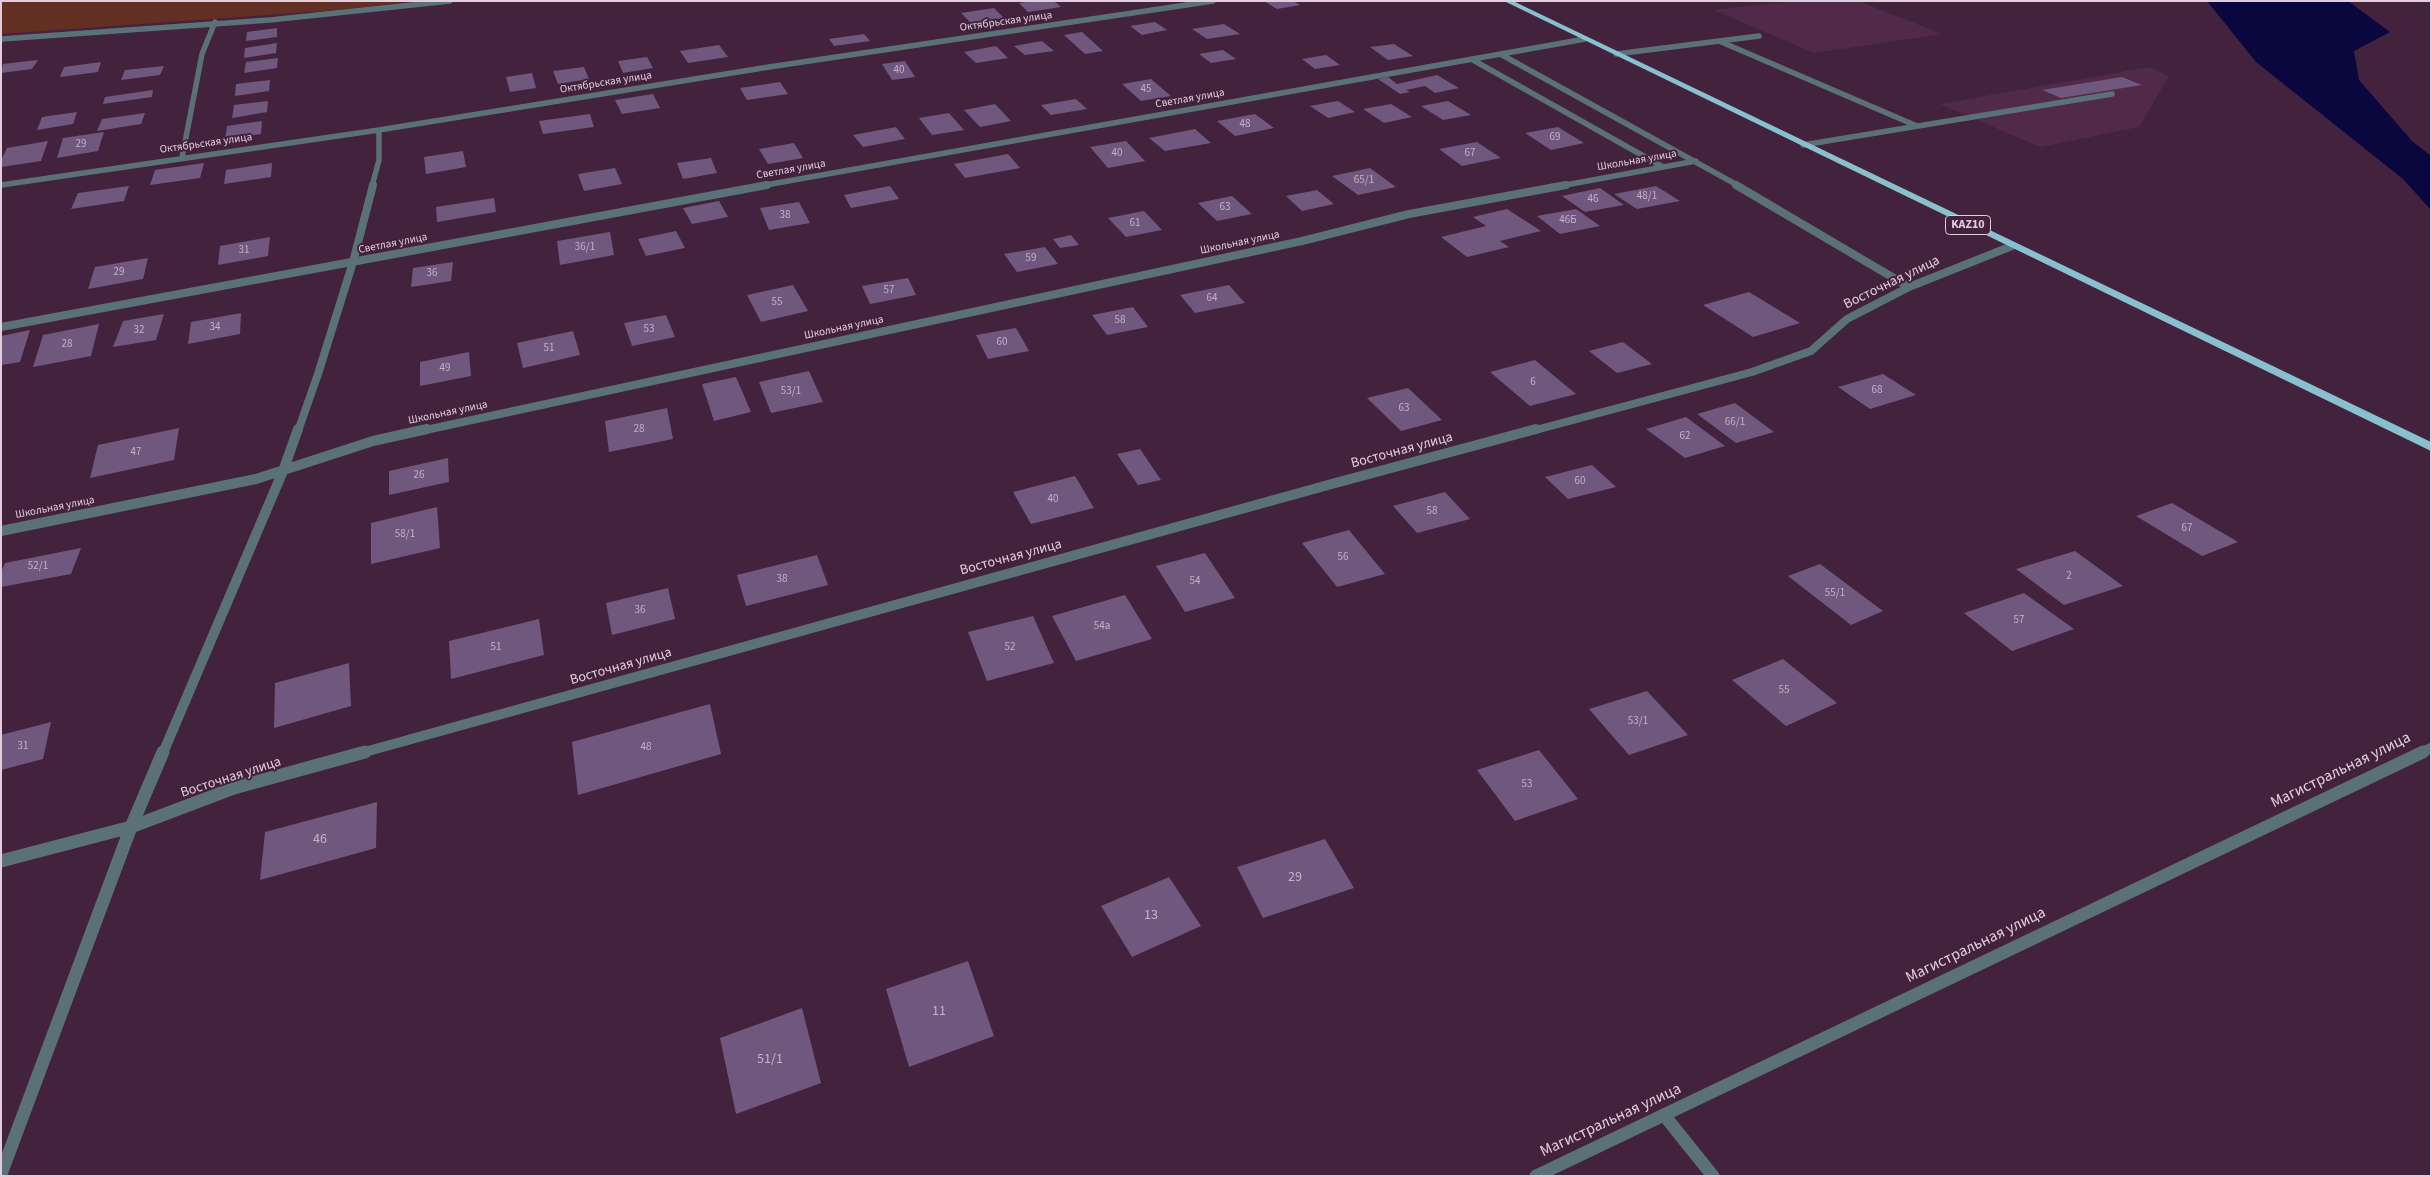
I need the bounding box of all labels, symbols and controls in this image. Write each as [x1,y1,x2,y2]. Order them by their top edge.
street label: Октябрьская улица [959,9,1053,35]
house number: 40 [894,64,904,78]
street label: Октябрьская улица [559,69,653,97]
house number: 45 [1141,83,1151,97]
street label: Светлая улица [1154,86,1226,112]
house number: 48 [1240,118,1250,132]
street label: Октябрьская улица [159,131,253,157]
house number: 69 [1550,131,1560,145]
house number: 29 [76,138,86,152]
house number: 40 [1112,147,1122,161]
house number: 67 [1465,147,1475,161]
street label: Школьная улица [1596,148,1678,174]
street label: Светлая улица [755,157,827,183]
house number: 65/1 [1354,174,1374,188]
house number: 48/1 [1637,190,1657,204]
house number: 46 [1588,193,1598,207]
house number: 63 [1220,201,1230,215]
house number: 38 [780,209,790,223]
house number: 46Б [1559,214,1577,228]
road number: KAZ10 [1946,216,1990,234]
house number: 61 [1130,217,1140,231]
street label: Школьная улица [1199,228,1281,258]
street label: Светлая улица [357,231,429,257]
house number: 36/1 [575,241,595,255]
house number: 31 [239,244,249,258]
house number: 59 [1026,252,1036,266]
street label: Восточная улица [1841,253,1943,313]
house number: 29 [114,266,124,280]
house number: 36 [427,267,437,281]
house number: 57 [884,284,894,298]
house number: 64 [1207,292,1217,306]
house number: 55 [772,296,782,310]
street label: Школьная улица [803,313,885,343]
house number: 58 [1115,314,1125,328]
house number: 34 [210,321,220,335]
house number: 53 [644,323,654,337]
house number: 32 [134,324,144,338]
house number: 60 [997,336,1007,350]
house number: 28 [62,338,72,352]
house number: 51 [544,342,554,356]
house number: 49 [440,362,450,376]
house number: 6 [1530,376,1536,390]
house number: 68 [1872,384,1882,398]
house number: 53/1 [781,385,801,399]
street label: Школьная улица [407,398,489,428]
house number: 63 [1399,402,1409,416]
house number: 66/1 [1725,416,1745,430]
house number: 28 [634,423,644,437]
street label: Восточная улица [1349,429,1455,473]
house number: 62 [1680,430,1690,444]
house number: 47 [131,446,141,460]
house number: 26 [414,469,424,483]
house number: 60 [1575,475,1585,489]
house number: 40 [1048,493,1058,507]
street label: Школьная улица [14,494,96,522]
house number: 58 [1427,505,1437,519]
house number: 67 [2182,522,2192,536]
house number: 58/1 [395,528,415,542]
street label: Восточная улица [958,536,1064,580]
house number: 56 [1338,551,1348,565]
house number: 52/1 [28,560,48,574]
house number: 2 [2066,570,2072,584]
house number: 38 [777,573,787,587]
house number: 54 [1190,575,1200,589]
house number: 55/1 [1825,587,1845,601]
house number: 36 [635,604,645,618]
house number: 57 [2014,614,2024,628]
house number: 54а [1094,620,1110,634]
house number: 51 [491,641,501,655]
house number: 52 [1005,641,1015,655]
street label: Восточная улица [568,644,674,690]
house number: 55 [1779,684,1789,698]
house number: 53/1 [1628,715,1648,729]
street label: Магистральная улица [2268,729,2414,813]
house number: 31 [18,740,28,754]
house number: 48 [641,741,651,755]
street label: Восточная улица [179,754,283,802]
house number: 53 [1522,778,1532,792]
house number: 46 [313,832,327,848]
house number: 29 [1288,870,1302,886]
street label: Магистральная улица [1903,904,2049,988]
house number: 13 [1144,908,1158,924]
house number: 11 [932,1004,946,1020]
house number: 51/1 [757,1052,783,1068]
street label: Магистральная улица [1537,1080,1685,1162]

